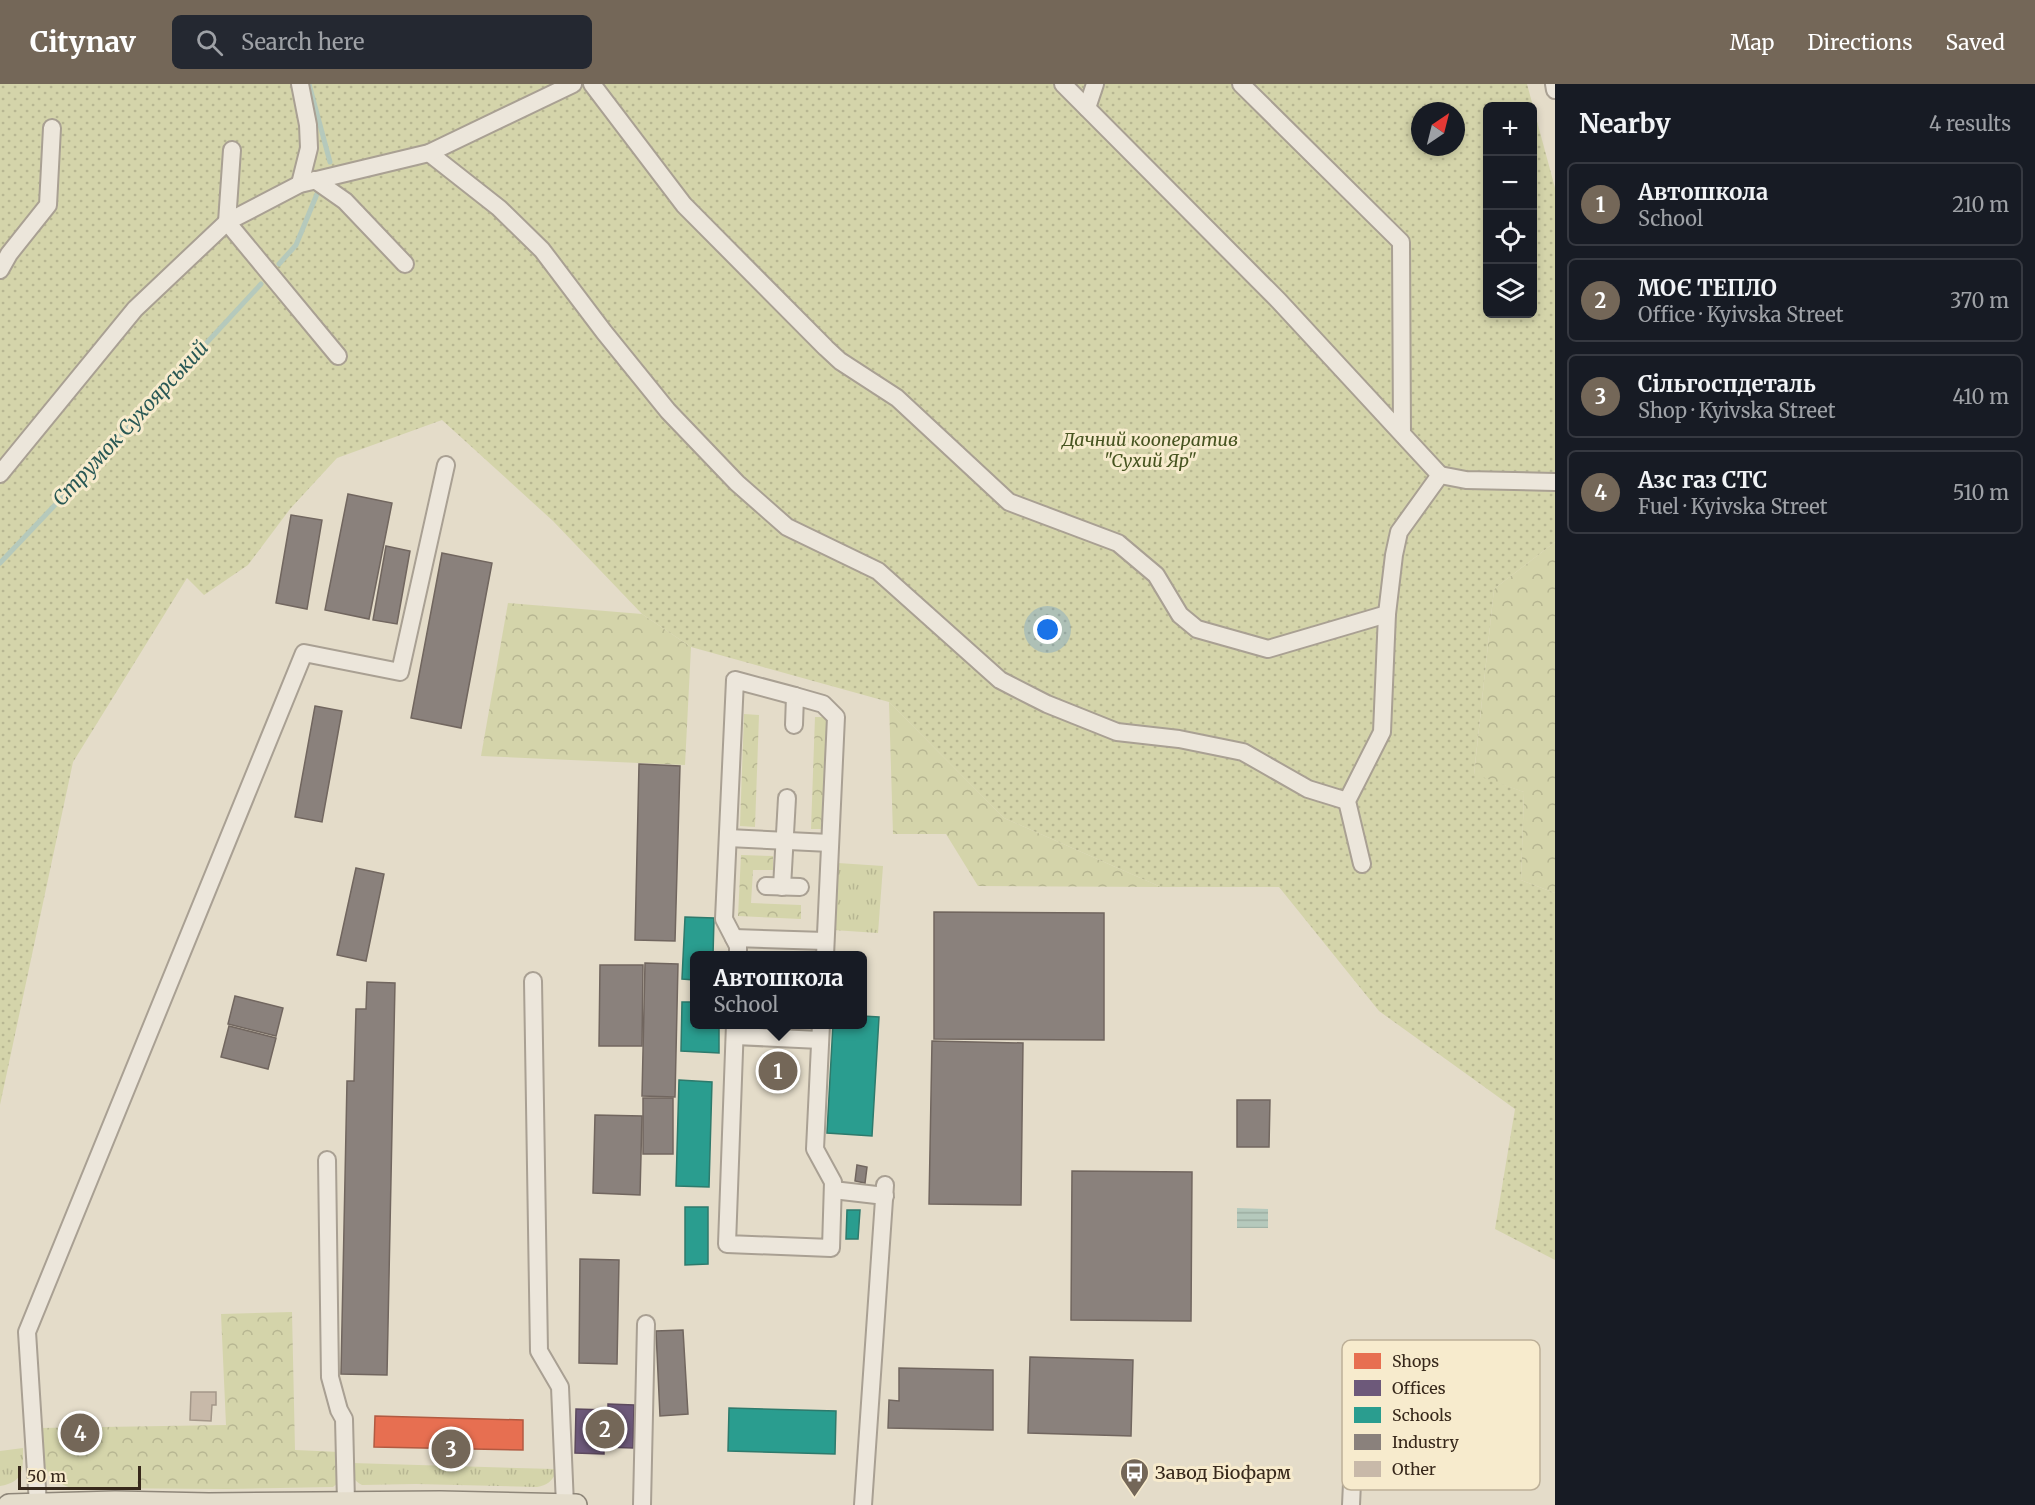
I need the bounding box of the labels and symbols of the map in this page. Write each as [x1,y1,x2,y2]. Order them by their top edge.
north arrow [1411,102,1465,156]
water label: Струмок Сухоярський [47,335,213,511]
park label: Дачний кооператив "Сухий Яр" [1060,428,1238,472]
your location [1033,615,1062,644]
pin: 1 [758,1048,798,1094]
legend [1342,1340,1540,1490]
text: Shops [1392,1351,1439,1371]
text: Offices [1392,1378,1446,1398]
text: Schools [1392,1405,1452,1425]
pin: 2 [586,1406,624,1452]
pin: 4 [60,1410,100,1456]
pin: 3 [432,1426,470,1472]
text: Industry [1392,1432,1460,1452]
bus stop icon: Завод Біофарм [1118,1456,1150,1498]
text: Other [1392,1459,1436,1479]
place label: Завод Біофарм [1155,1461,1292,1484]
scale bar [18,1463,141,1490]

